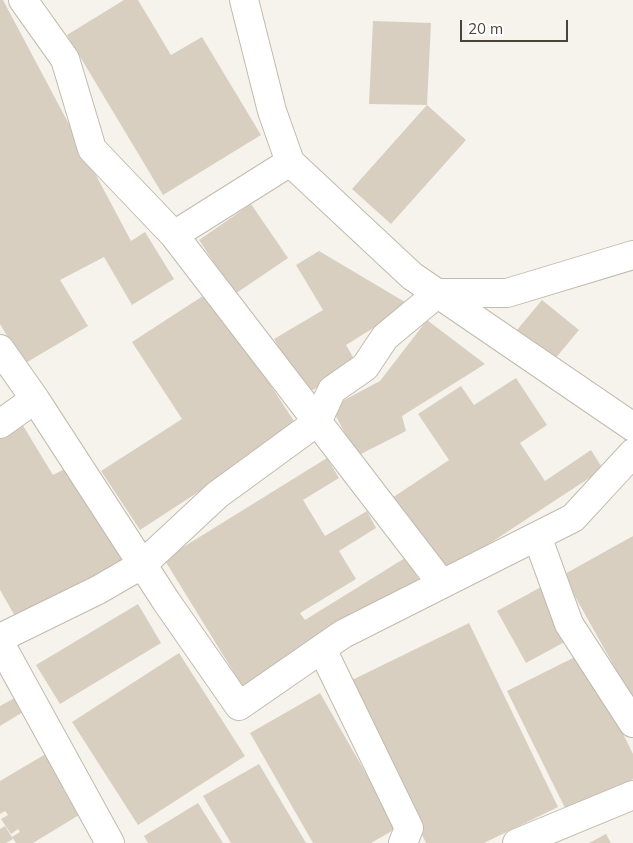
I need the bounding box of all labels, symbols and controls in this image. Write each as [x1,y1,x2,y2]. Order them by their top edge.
scale bar [463,10,570,42]
text: 20 m [468,19,503,38]

